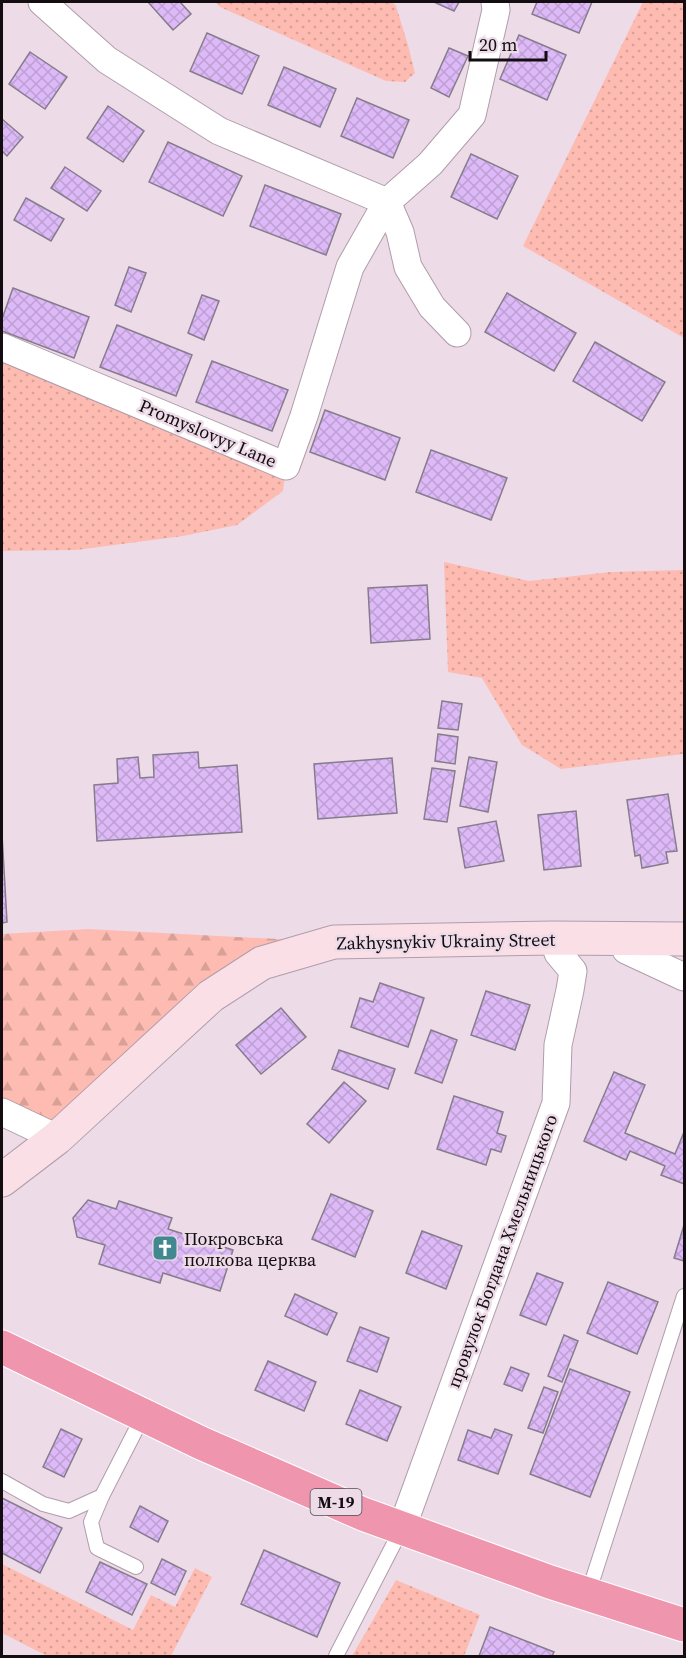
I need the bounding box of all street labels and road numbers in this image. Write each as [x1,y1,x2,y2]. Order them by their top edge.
street label: Promyslovyy Lane [135,393,281,473]
street label: Zakhysnykiv Ukrainy Street [336,927,556,955]
street label: провулок Богдана Хмельницького [441,1111,563,1391]
road number: М-19 [310,1489,362,1515]

